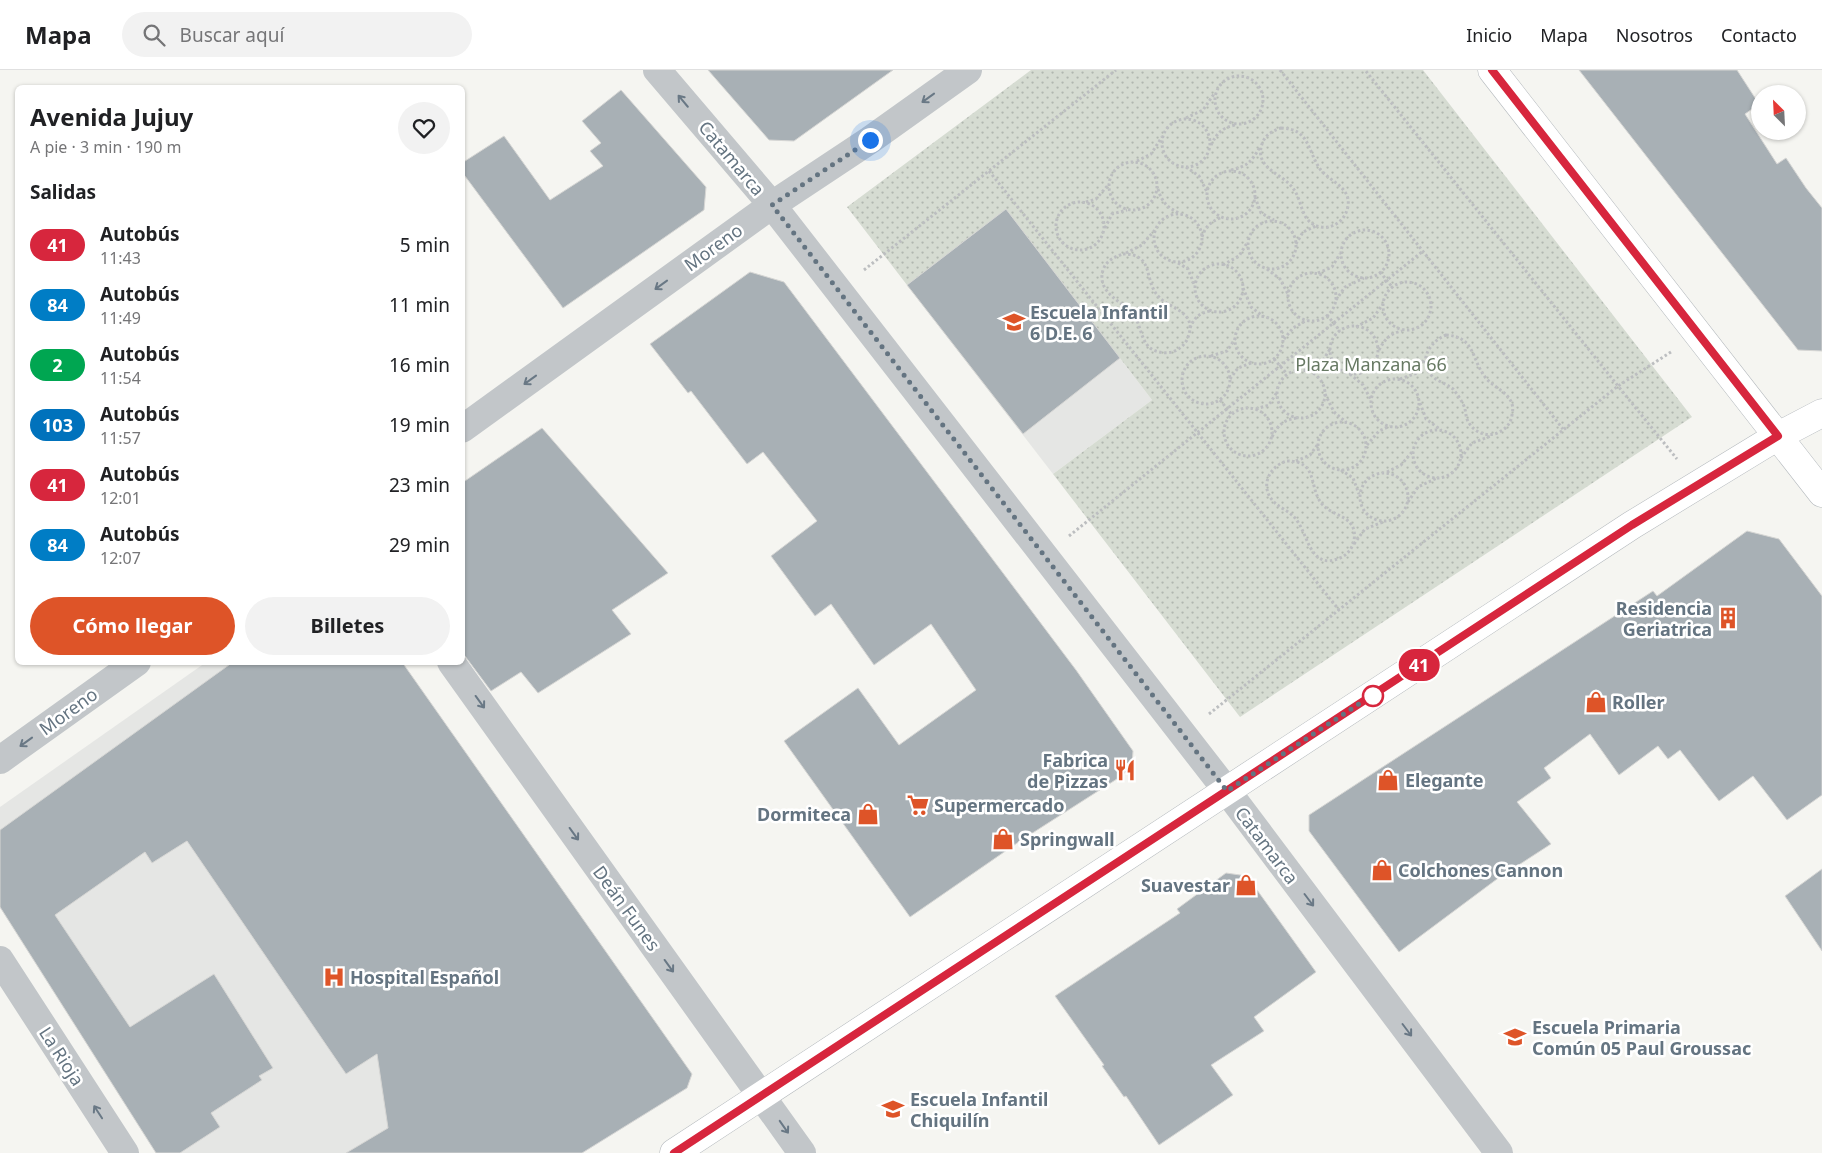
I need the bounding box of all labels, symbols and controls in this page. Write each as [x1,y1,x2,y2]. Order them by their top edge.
search box [122,12,472,57]
text: Mapa [25,18,92,51]
icon: search [140,21,168,49]
text: Buscar aquí [180,22,284,48]
text: Inicio [1466,23,1512,47]
text: Mapa [1540,23,1588,47]
text: Nosotros [1616,23,1693,47]
text: Contacto [1721,23,1797,47]
north arrow [1751,85,1806,140]
map controls [1751,85,1806,140]
one-way arrow [922,93,935,104]
one-way arrow [678,94,689,107]
text: Avenida Jujuy [30,100,193,133]
button: heart [398,102,450,154]
street label: Catamarca [694,116,770,200]
your location [858,128,883,153]
text: A pie · 3 min · 190 m [30,136,181,158]
text: Salidas [30,179,96,205]
street label: Moreno [679,218,747,276]
text: Autobús [100,221,180,247]
text: 5 min [400,232,450,258]
text: 41 [47,233,68,257]
text: 11:43 [100,247,141,269]
one-way arrow [654,280,668,290]
text: Autobús [100,281,180,307]
text: 11 min [389,292,450,318]
text: 84 [47,293,68,317]
place label: Escuela Infantil 6 D.E. 6 [1030,300,1168,345]
text: 11:49 [100,307,141,329]
school or university icon: Escuela Infantil 6 D.E. 6 [1001,309,1027,335]
text: Autobús [100,341,180,367]
text: 16 min [389,352,450,378]
park label: Plaza Manzana 66 [1295,352,1447,376]
text: 2 [52,353,63,377]
text: 11:54 [100,367,141,389]
one-way arrow [523,375,537,385]
text: Autobús [100,401,180,427]
text: 19 min [389,412,450,438]
text: 103 [42,413,73,437]
text: 11:57 [100,427,141,449]
text: Autobús [100,461,180,487]
text: 23 min [389,472,450,498]
text: 41 [47,473,68,497]
text: 12:01 [100,487,141,509]
text: Autobús [100,521,180,547]
text: 29 min [389,532,450,558]
text: 84 [47,533,68,557]
text: 12:07 [100,547,141,569]
place label: Residencia Geriatrica [1616,596,1712,641]
button: Cómo llegar [30,597,235,655]
button: Billetes [245,597,450,655]
building icon: Residencia Geriatrica [1715,605,1741,631]
line badge: 41 [1396,649,1442,681]
text: 41 [1409,653,1429,677]
street label: Moreno [34,682,102,740]
unlabelled marker [1362,685,1384,707]
shop icon: Roller [1583,689,1609,715]
place label: Roller [1612,690,1665,714]
one-way arrow [475,695,485,709]
one-way arrow [19,737,33,747]
place label: Fabrica de Pizzas [1027,748,1108,793]
restaurant icon: Fabrica de Pizzas [1112,757,1138,783]
shop icon: Elegante [1375,767,1401,793]
place label: Elegante [1405,768,1484,792]
supermarket icon: Supermercado [905,792,931,818]
place label: Supermercado [934,793,1064,817]
shop icon: Dormiteca [855,801,881,827]
place label: Dormiteca [757,802,851,826]
street label: Catamarca [1230,802,1304,888]
shop icon: Springwall [990,826,1016,852]
one-way arrow [569,827,579,841]
place label: Springwall [1020,827,1115,851]
shop icon: Colchones Cannon [1369,857,1395,883]
place label: Colchones Cannon [1398,858,1563,882]
street label: Deán Funes [588,861,666,955]
shop icon: Suavestar [1233,872,1259,898]
place label: Suavestar [1141,873,1230,897]
one-way arrow [1304,893,1314,907]
one-way arrow [664,959,674,973]
hospital icon: Hospital Español [321,964,347,990]
place label: Hospital Español [350,965,499,989]
place label: Escuela Primaria Común 05 Paul Groussac [1532,1015,1751,1060]
street label: La Rioja [34,1022,90,1090]
one-way arrow [1401,1023,1412,1036]
school or university icon: Escuela Primaria Común 05 Paul Groussac [1502,1024,1528,1050]
place label: Escuela Infantil Chiquilín [910,1087,1048,1132]
school or university icon: Escuela Infantil Chiquilín [880,1096,906,1122]
one-way arrow [93,1105,104,1119]
one-way arrow [779,1120,789,1134]

